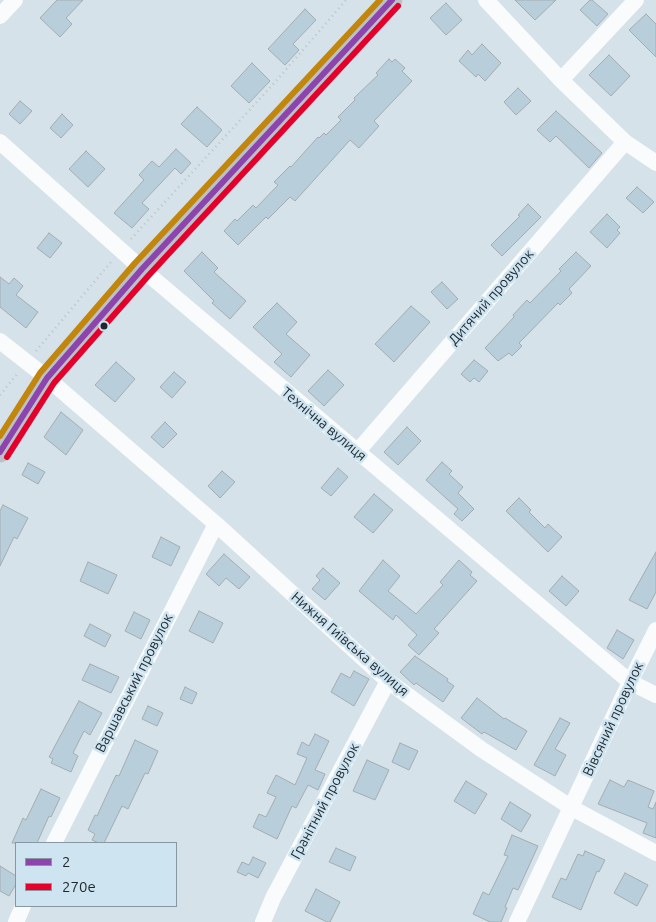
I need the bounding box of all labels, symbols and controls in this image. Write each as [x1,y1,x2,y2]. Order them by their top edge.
street label: Дитячий провулок [445,246,537,348]
unlabelled marker [99,321,109,331]
street label: Технічна вулиця [278,384,370,464]
street label: Нижня Гиївська вулиця [288,588,412,700]
street label: Варшавський провулок [92,611,176,755]
street label: Вівсяний провулок [579,659,647,779]
street label: Гранітний провулок [287,740,363,862]
legend [15,842,178,907]
text: 2 [62,853,70,870]
text: 270е [62,878,96,895]

